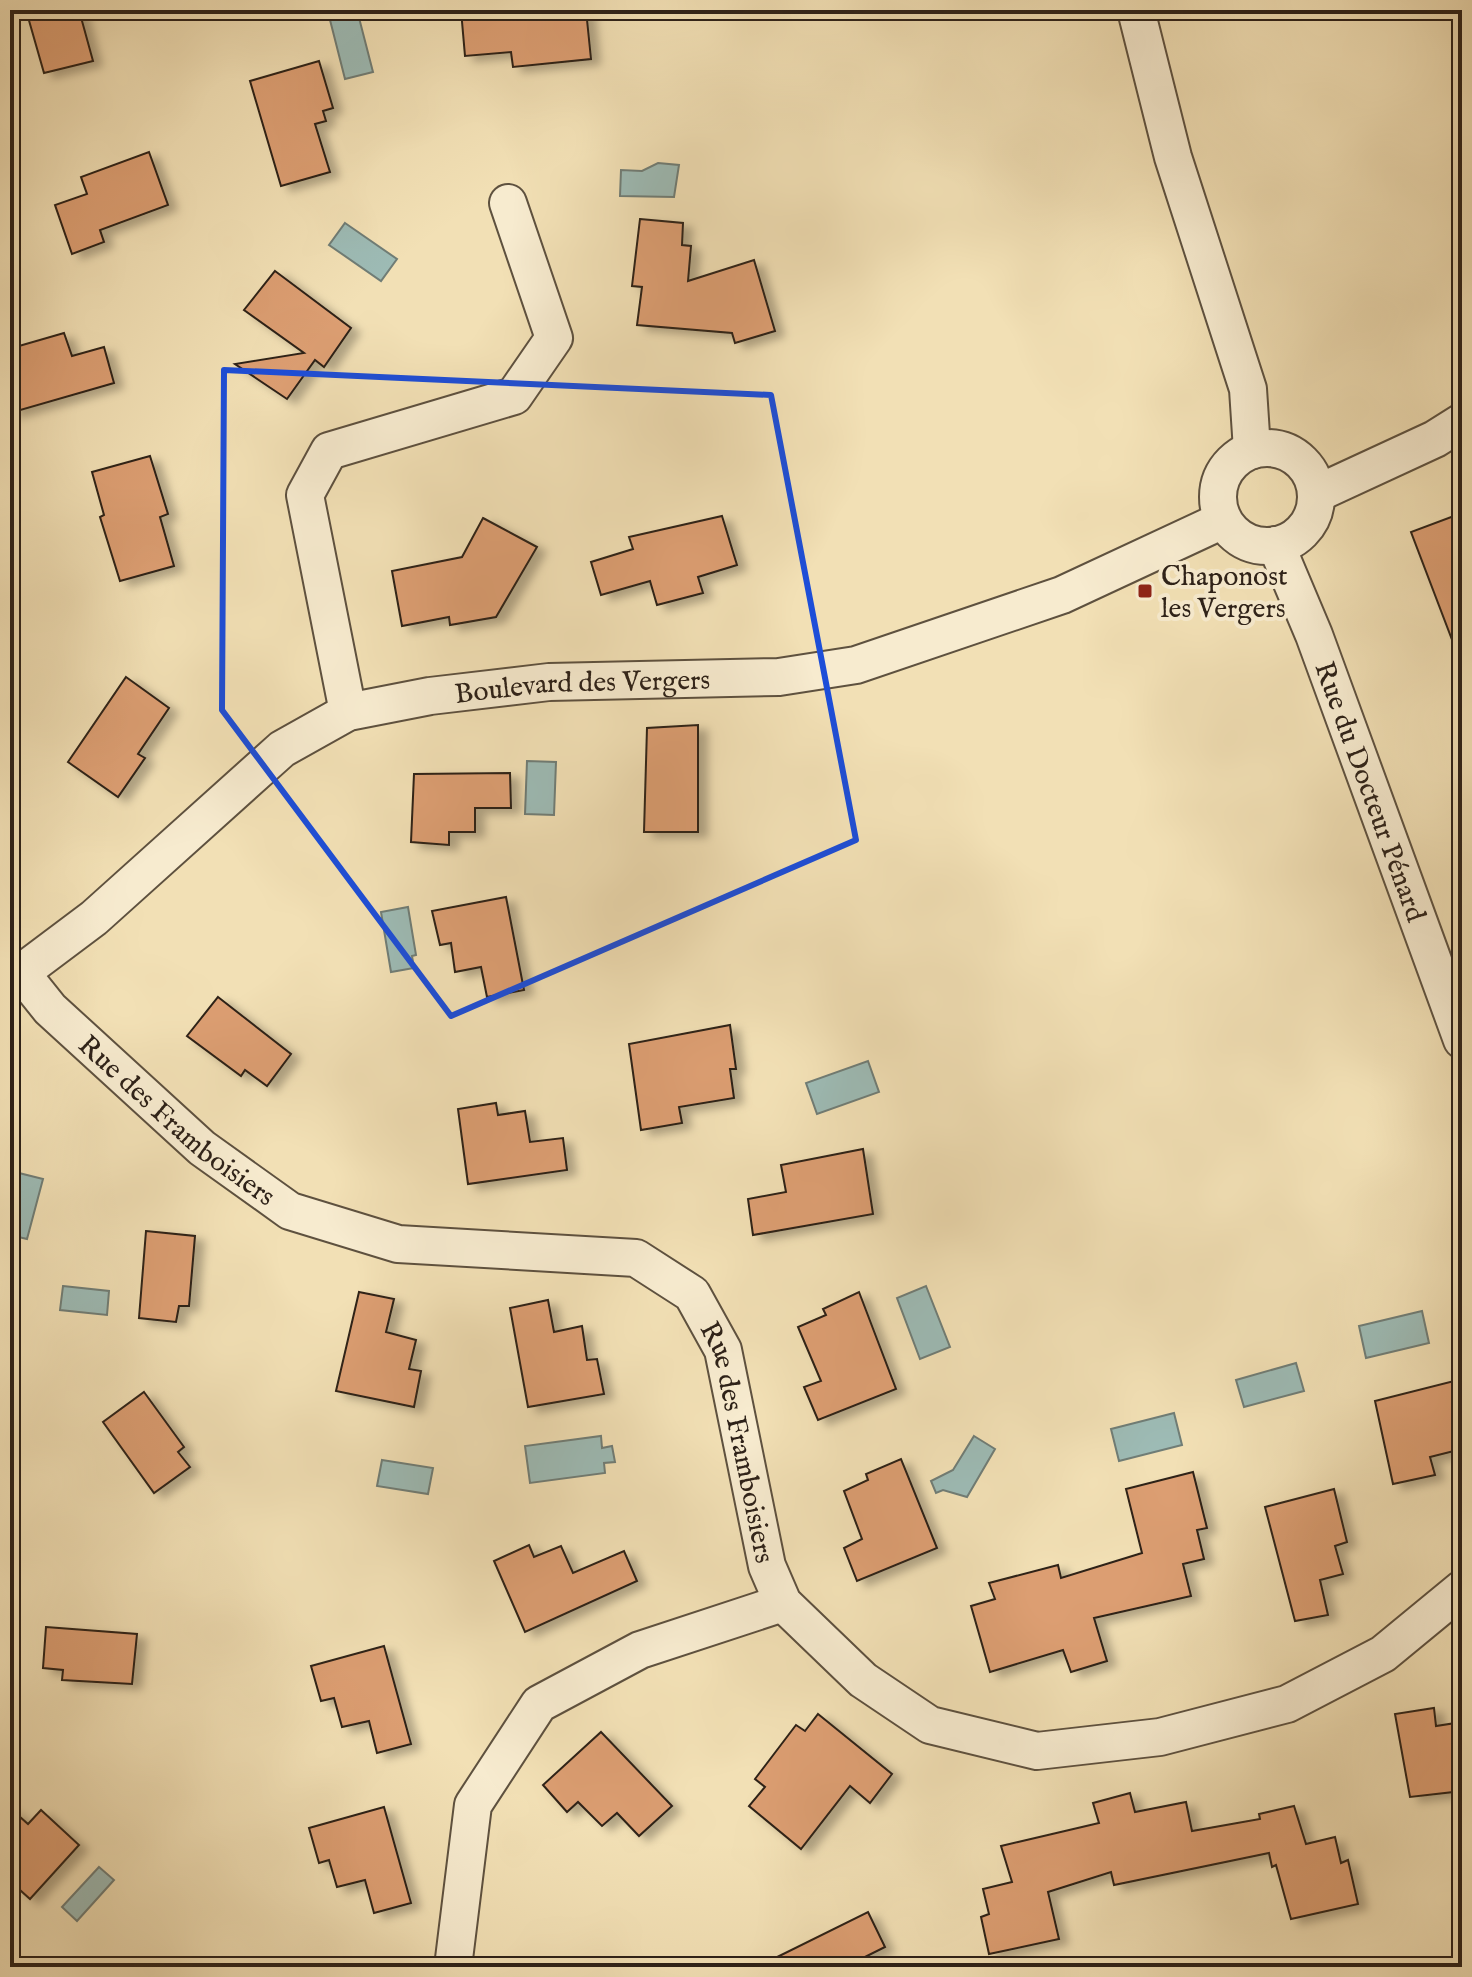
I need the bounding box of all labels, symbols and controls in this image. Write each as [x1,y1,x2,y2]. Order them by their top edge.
place label: Chaponost les Vergers [1161,560,1288,627]
marker: Chaponost les Vergers [1136,582,1154,600]
street label: Rue du Docteur Pénard [1305,657,1432,927]
street label: Boulevard des Vergers [453,663,711,713]
street label: Rue des Framboisiers [70,1029,281,1215]
street label: Rue des Framboisiers [691,1316,781,1566]

